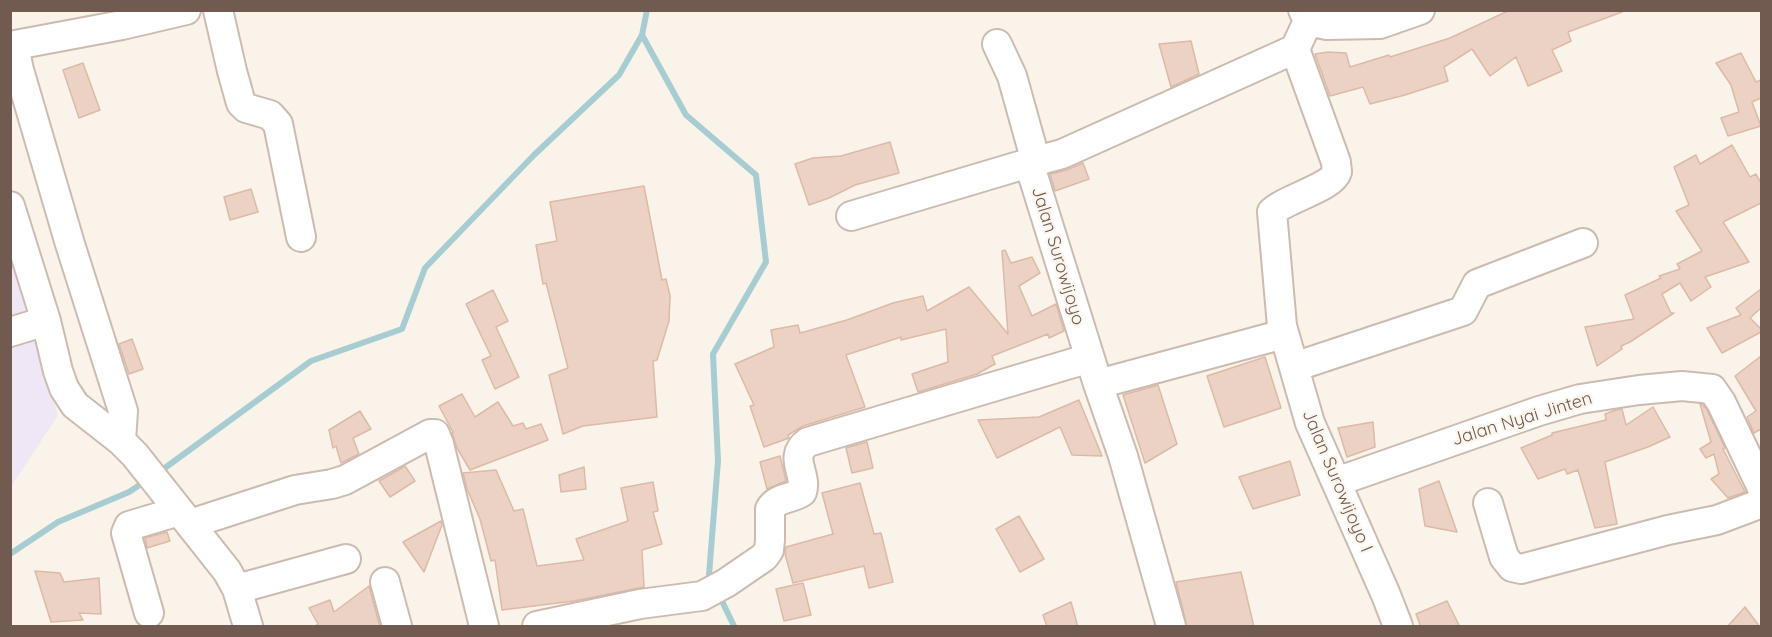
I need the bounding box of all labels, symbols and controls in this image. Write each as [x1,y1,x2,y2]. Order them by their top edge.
street label: Jalan Surowijoyo [1027,184,1089,328]
street label: Jalan Nyai Jinten [1449,387,1595,451]
street label: Jalan Surowijoyo I [1297,406,1377,556]

